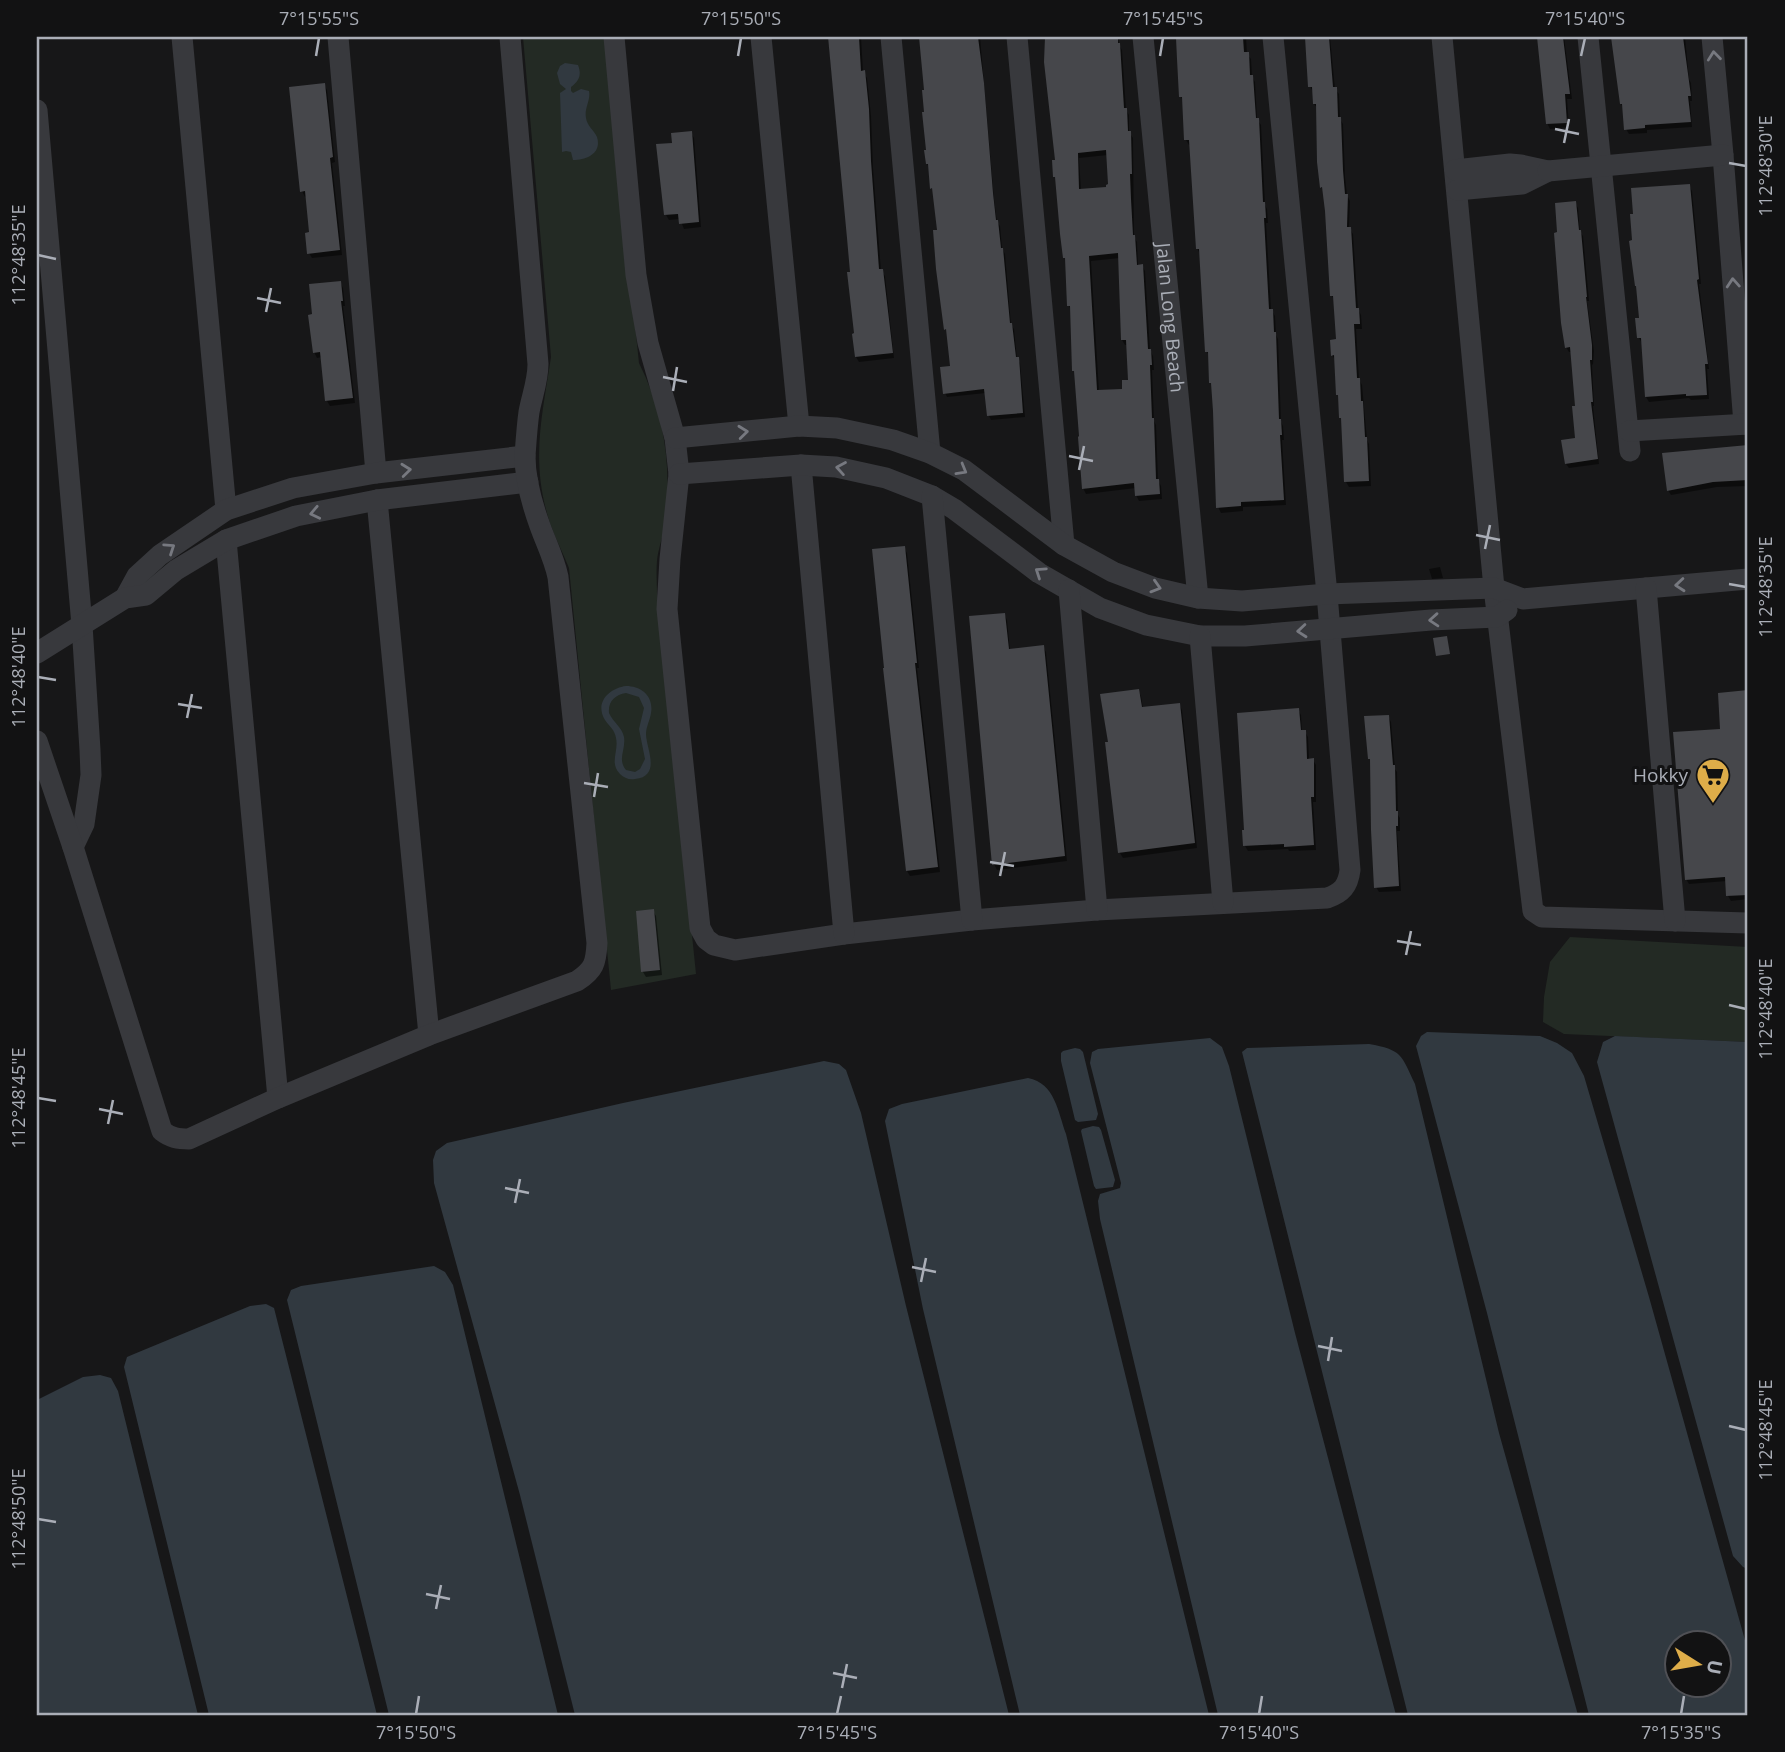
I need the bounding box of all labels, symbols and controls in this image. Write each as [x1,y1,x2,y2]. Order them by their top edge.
text: 7°15'55"S [279,6,359,30]
text: 7°15'50"S [701,6,781,30]
text: 7°15'45"S [1123,6,1203,30]
text: 7°15'40"S [1545,6,1625,30]
one-way arrow [1706,51,1721,62]
text: 112°48'30"E [1753,116,1777,216]
text: 112°48'35"E [6,205,30,305]
street label: Jalan Long Beach [1150,240,1191,394]
one-way arrow [1726,277,1741,288]
one-way arrow [738,425,749,440]
one-way arrow [400,462,411,477]
one-way arrow [835,462,847,477]
one-way arrow [955,462,968,475]
one-way arrow [309,504,321,519]
text: 112°48'35"E [1753,537,1777,637]
one-way arrow [163,543,176,556]
one-way arrow [1034,568,1047,581]
one-way arrow [1674,577,1685,592]
one-way arrow [1149,579,1161,594]
one-way arrow [1428,612,1439,627]
one-way arrow [1296,623,1307,638]
text: 112°48'40"E [6,627,30,727]
supermarket icon: Hokky [1694,756,1732,805]
place label: Hokky [1633,762,1688,788]
text: 112°48'40"E [1753,959,1777,1059]
text: 112°48'45"E [6,1048,30,1148]
text: 112°48'45"E [1753,1380,1777,1480]
text: 112°48'50"E [6,1469,30,1569]
north arrow [1662,1630,1732,1700]
text: U [1701,1658,1729,1677]
text: 7°15'50"S [376,1720,456,1744]
text: 7°15'45"S [797,1720,877,1744]
text: 7°15'40"S [1219,1720,1299,1744]
text: 7°15'35"S [1641,1720,1721,1744]

